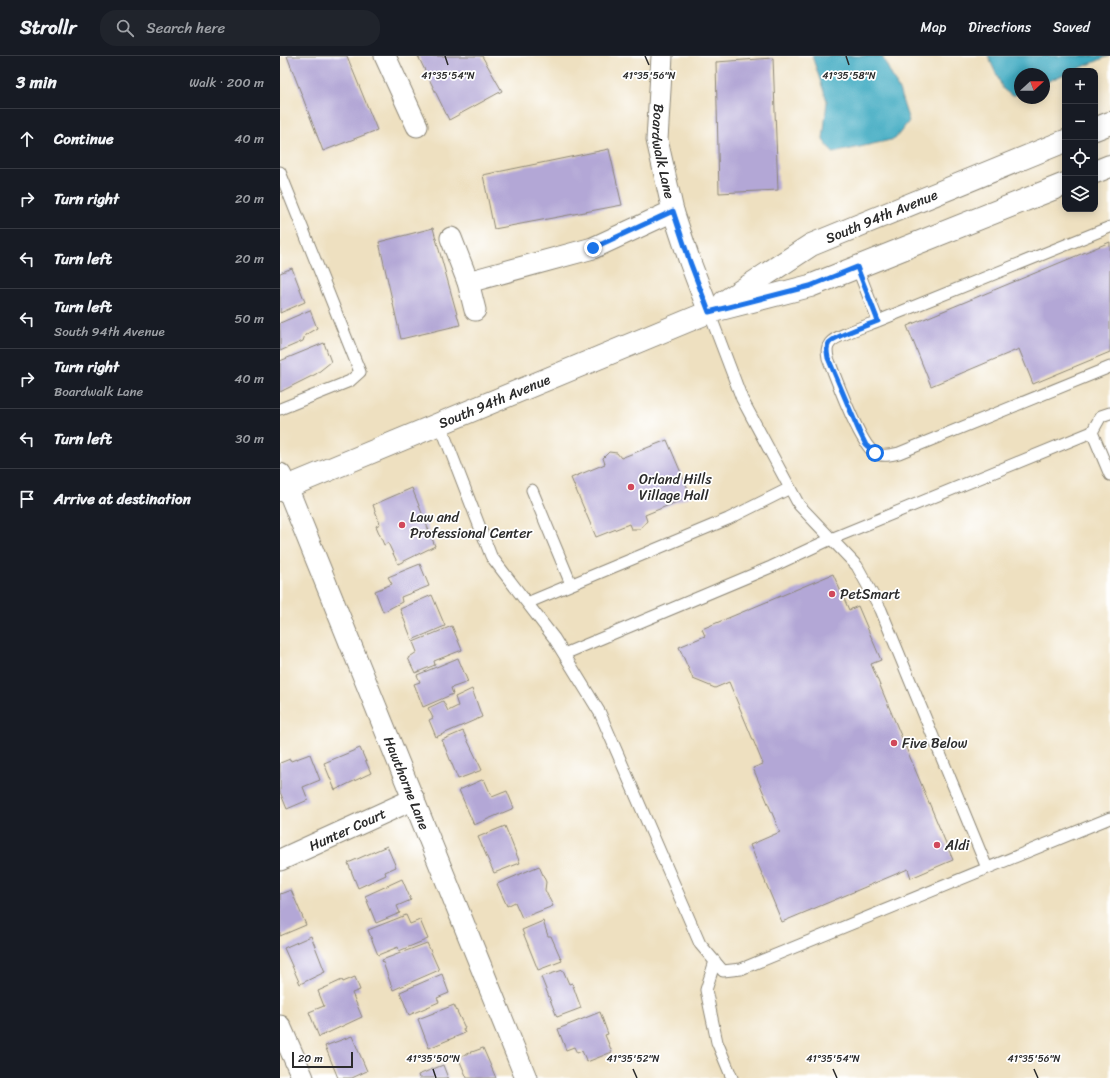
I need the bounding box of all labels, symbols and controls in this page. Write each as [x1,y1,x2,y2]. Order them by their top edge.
search box [100,10,380,46]
text: Strollr [20,11,76,44]
text: Search here [146,15,225,41]
text: Map [920,15,946,40]
text: Directions [968,15,1031,40]
text: Saved [1053,15,1090,40]
icon: search [114,17,136,39]
text: 3 min [16,67,57,97]
text: 41°35'54"N [421,67,475,85]
text: 41°35'56"N [622,67,676,85]
text: 41°35'58"N [822,67,876,85]
north arrow [1014,68,1050,104]
map controls [1062,68,1098,212]
button: + [1062,68,1098,104]
text: Walk · 200 m [189,71,264,94]
street label: Boardwalk Lane [644,103,682,201]
button: − [1062,104,1098,140]
text: Continue [54,126,114,152]
text: 40 m [234,127,264,150]
icon: ahead [16,128,38,150]
button: locate [1062,140,1098,176]
button: layers [1062,176,1098,212]
street label: South 94th Avenue [821,182,942,250]
text: Turn right [54,186,119,212]
text: 20 m [235,187,264,210]
icon: right [16,188,38,210]
route end [584,239,602,257]
text: Turn left [54,246,112,272]
text: 20 m [235,247,264,270]
icon: left [16,248,38,270]
text: Turn left [54,294,112,320]
text: 50 m [234,307,264,330]
icon: left [16,308,38,330]
text: South 94th Avenue [54,320,165,343]
text: Turn right [54,354,119,380]
text: 40 m [234,367,264,390]
street label: South 94th Avenue [434,367,554,435]
icon: right [16,368,38,390]
text: Boardwalk Lane [54,380,143,403]
text: Turn left [54,426,112,452]
text: 30 m [235,427,264,450]
icon: left [16,428,38,450]
route start [866,444,884,462]
place label: Orland Hills Village Hall [639,467,712,508]
marker: Orland Hills Village Hall [626,482,636,492]
text: Arrive at destination [54,486,191,512]
icon: arrive [16,488,38,510]
place label: Law and Professional Center [410,505,533,546]
marker: Law and Professional Center [397,520,407,530]
place label: PetSmart [840,582,900,607]
marker: PetSmart [827,589,837,599]
place label: Five Below [902,731,968,756]
street label: Hawthorne Lane [376,732,437,834]
marker: Five Below [889,738,899,748]
street label: Hunter Court [304,801,390,858]
place label: Aldi [944,833,971,858]
marker: Aldi [932,840,942,850]
text: 20 m [298,1049,323,1068]
scale bar [292,1050,353,1069]
text: 41°35'50"N [406,1050,460,1068]
text: 41°35'52"N [606,1050,660,1068]
text: 41°35'54"N [806,1050,860,1068]
text: 41°35'56"N [1007,1050,1061,1068]

